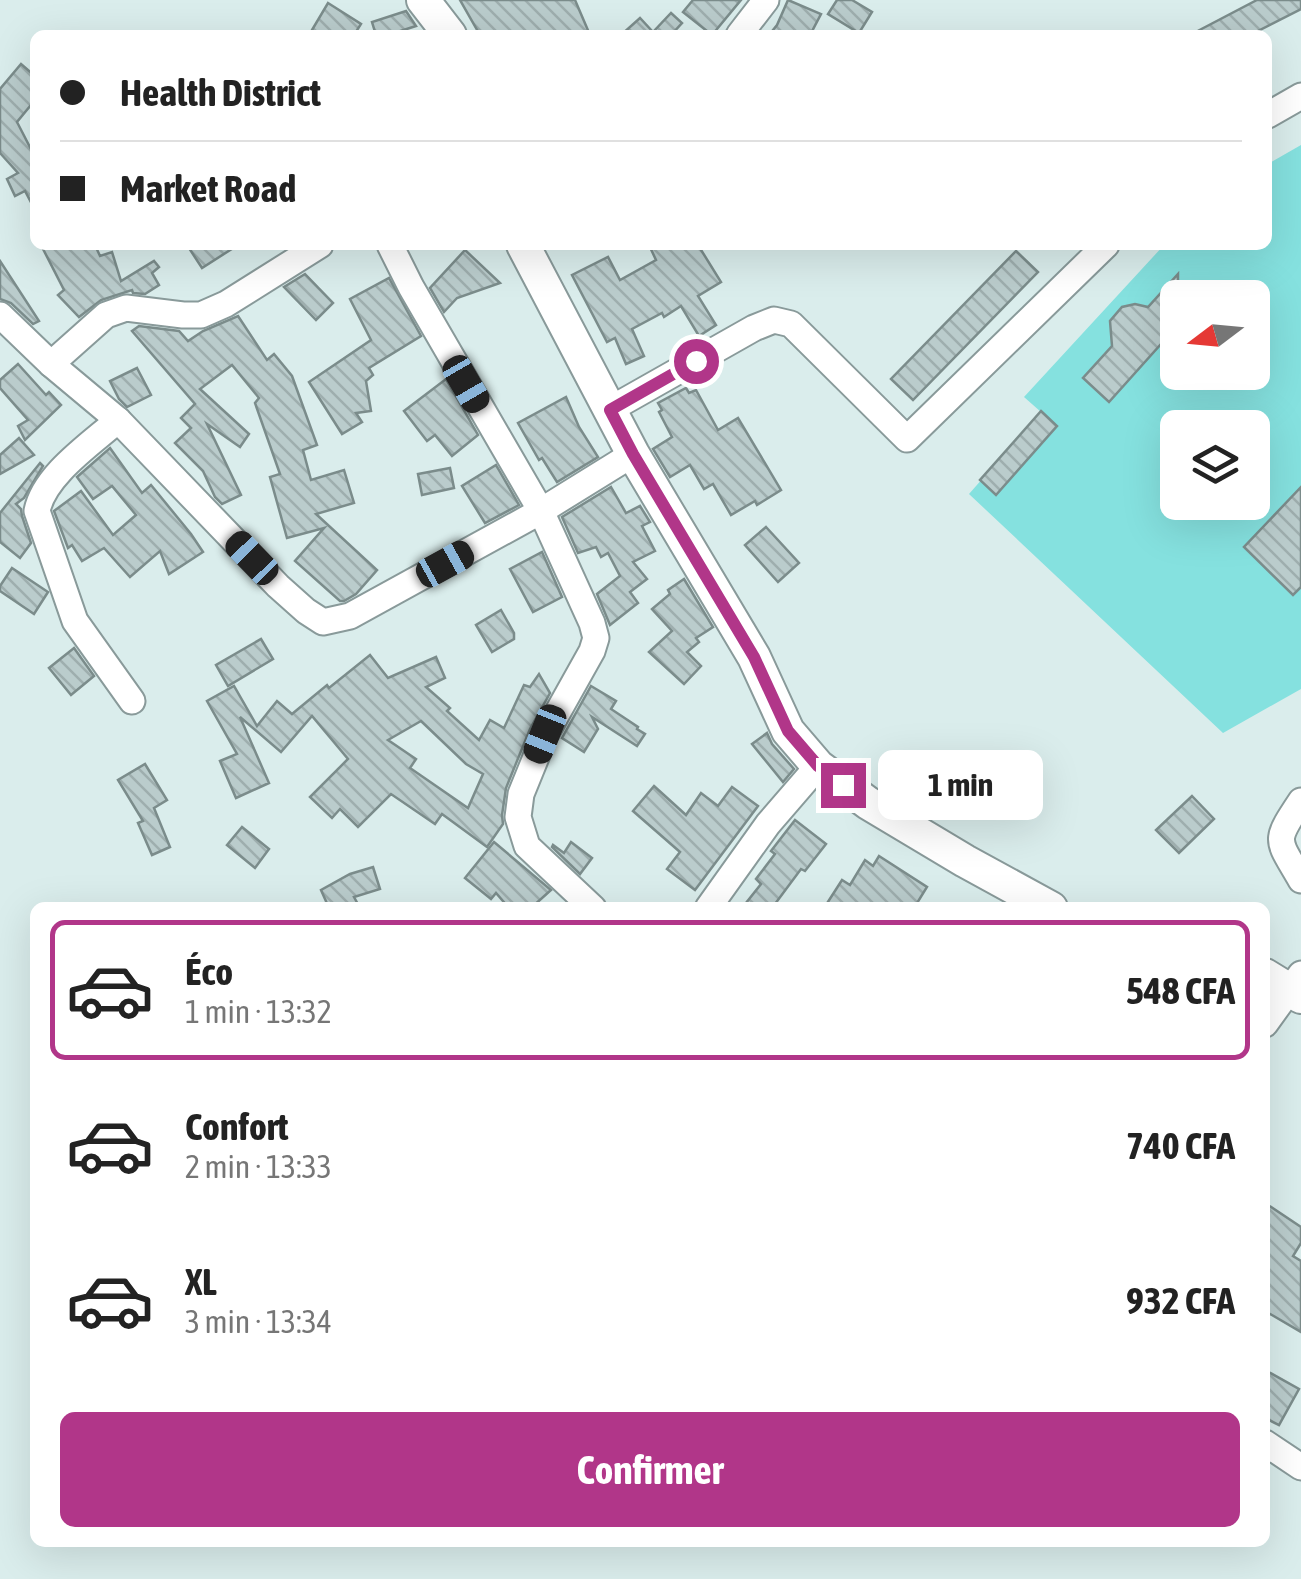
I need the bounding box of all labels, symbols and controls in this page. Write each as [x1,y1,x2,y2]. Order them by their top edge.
text: Health District [120,71,321,114]
text: Market Road [120,167,296,210]
north arrow [1160,280,1270,390]
map controls [1160,280,1270,520]
route start [674,339,719,384]
car [438,351,494,417]
button: layers [1160,410,1270,520]
car [220,526,284,590]
car [411,536,479,592]
car [520,701,570,767]
callout: 1 min [878,750,1043,820]
route end [821,763,866,808]
text: 1 min [928,766,993,803]
icon: car [65,945,155,1035]
text: Éco [185,950,233,993]
text: 548 CFA [1126,969,1235,1012]
text: 1 min · 13:32 [185,993,332,1030]
icon: car [65,1100,155,1190]
text: Confort [185,1105,289,1148]
text: 740 CFA [1126,1124,1235,1167]
text: 2 min · 13:33 [185,1148,332,1185]
icon: car [65,1255,155,1345]
text: XL [185,1260,217,1303]
text: 932 CFA [1126,1279,1235,1322]
text: 3 min · 13:34 [185,1303,332,1340]
button: Confirmer [60,1412,1240,1527]

